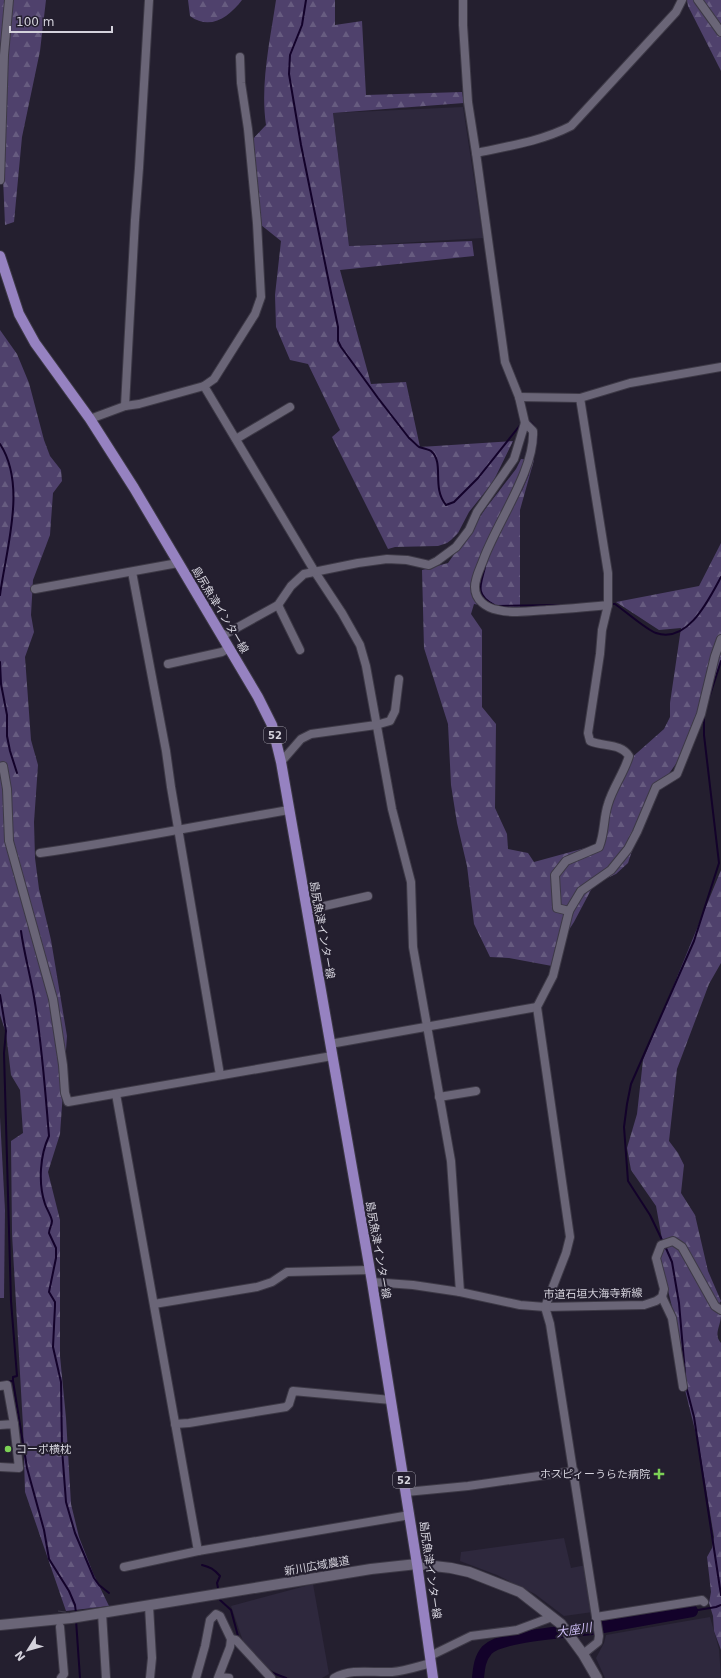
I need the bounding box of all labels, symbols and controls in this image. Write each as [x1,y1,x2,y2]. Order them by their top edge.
scale bar [10,8,112,34]
text: 100 m [16,15,54,29]
street label: 島尻魚津インター線 [189,564,251,656]
road number: 52 [264,727,286,743]
street label: 島尻魚津インター線 [307,880,337,980]
street label: 島尻魚津インター線 [363,1200,393,1300]
street label: 市道石垣大海寺新線 [543,1287,643,1301]
place label: コーポ横枕 [16,1443,71,1456]
marker: コーポ横枕 [3,1444,13,1454]
place label: ホスピィーうらた病院 [540,1468,650,1481]
marker: ホスピィーうらた病院 [653,1468,665,1480]
road number: 52 [393,1472,415,1488]
street label: 島尻魚津インター線 [417,1520,443,1620]
street label: 新川広域農道 [283,1554,351,1578]
water label: 大座川 [555,1620,595,1640]
north arrow [8,1630,48,1670]
text: N [12,1648,28,1663]

